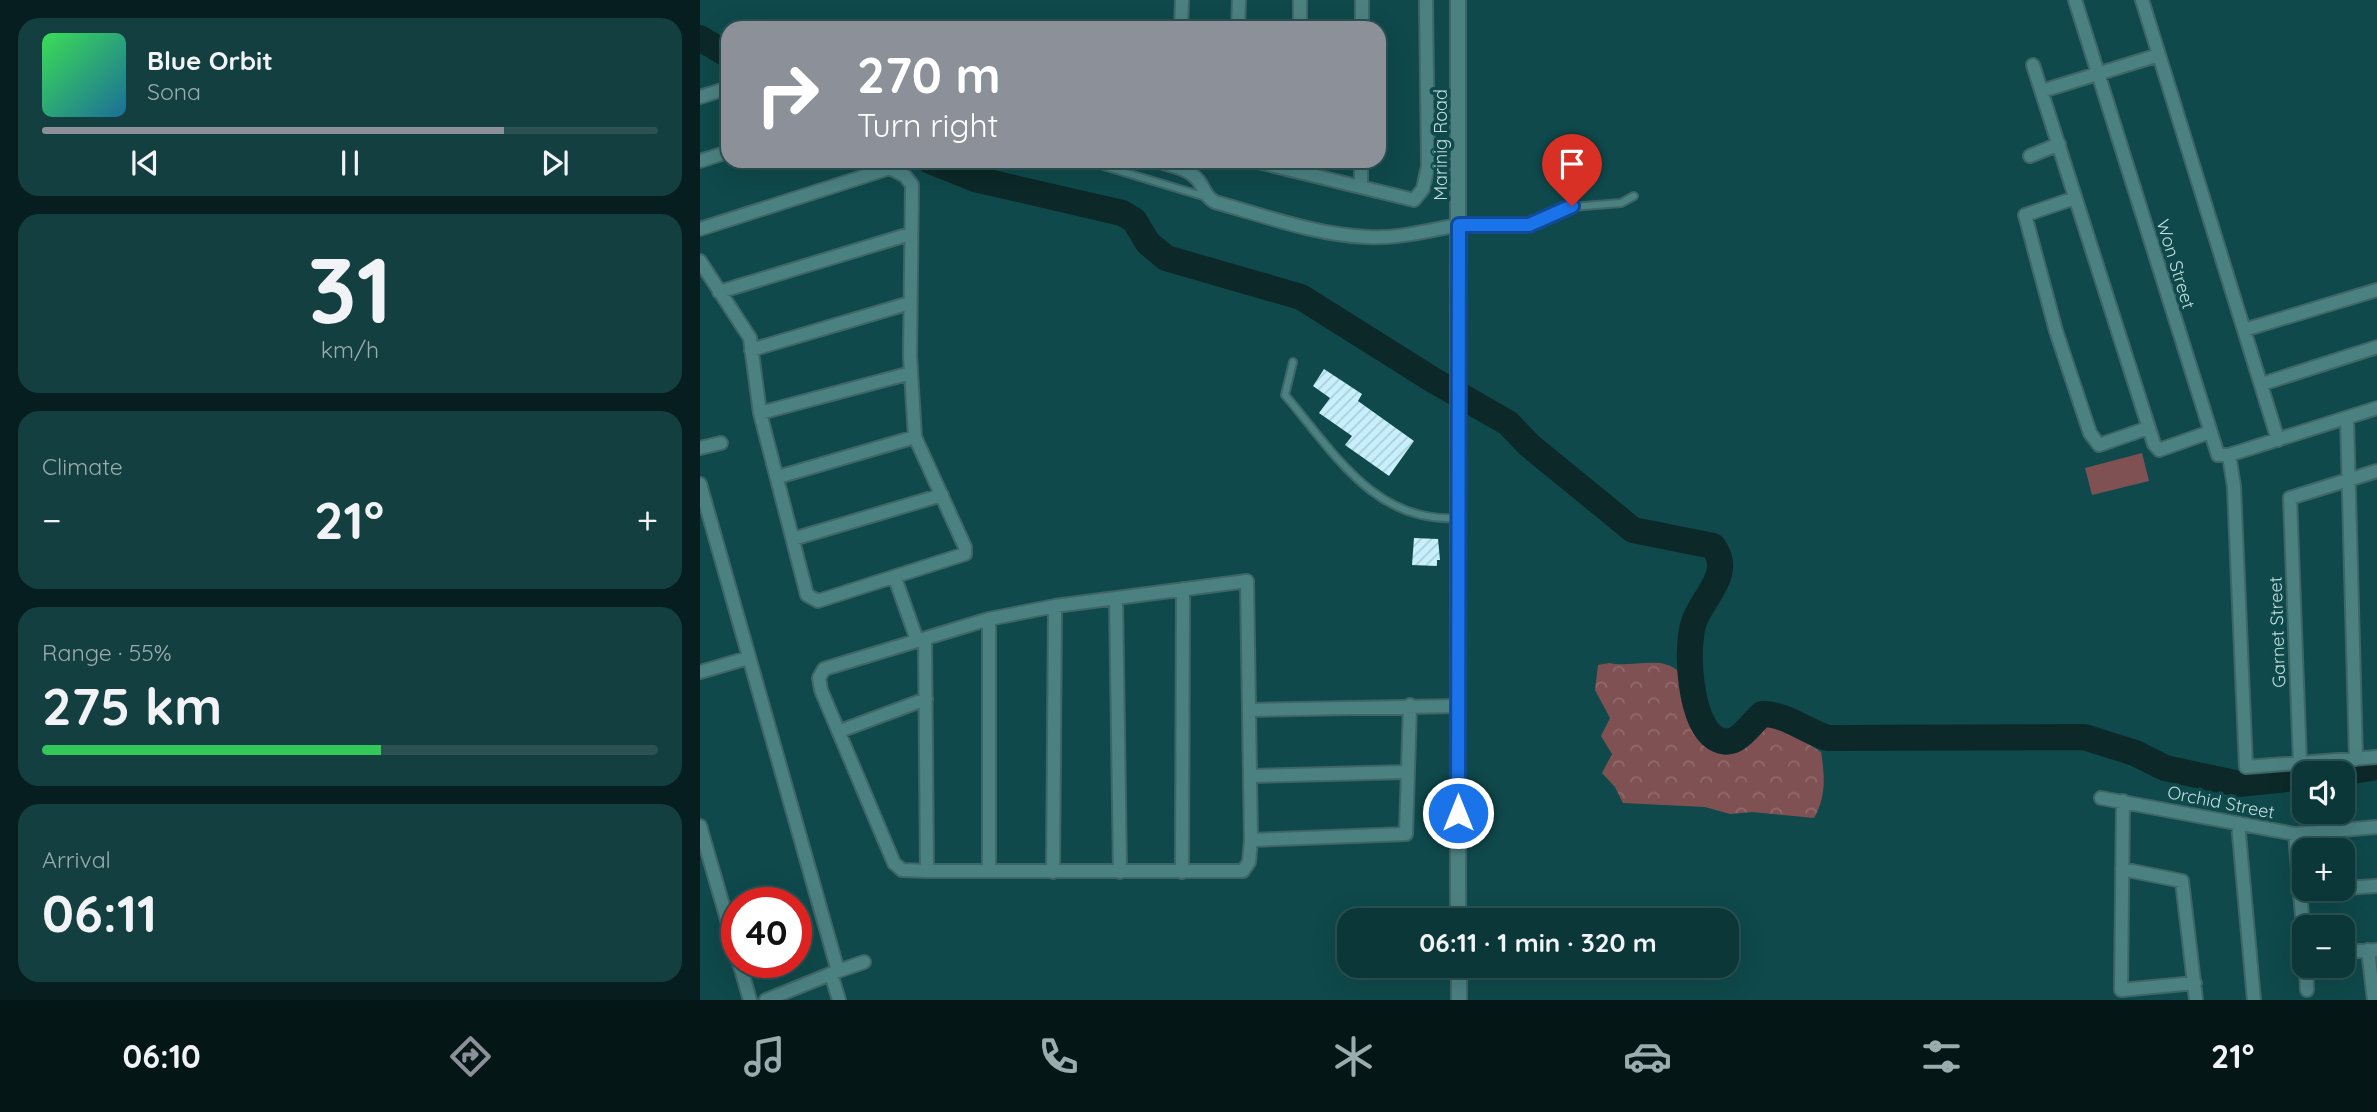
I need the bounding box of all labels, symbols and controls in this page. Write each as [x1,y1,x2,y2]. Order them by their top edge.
text: Blue Orbit [147,44,273,77]
text: 270 m [857,44,1001,105]
icon: right [742,49,833,140]
text: Sona [147,77,201,106]
street label: Marinig Road [1429,89,1452,201]
text: Turn right [857,105,998,145]
pin [1542,134,1602,206]
icon: previous [126,144,164,182]
icon: pause [331,144,369,182]
icon: next [536,144,574,182]
icon: arrive [1553,145,1591,183]
street label: Won Street [2151,216,2201,312]
text: 31 [308,232,392,346]
text: km/h [321,335,379,364]
text: Climate [42,452,123,481]
text: 21° [314,487,384,552]
text: − [42,496,62,544]
text: + [637,496,658,544]
street label: Garnet Street [2264,576,2290,688]
text: Range · 55% [42,638,172,667]
text: 275 km [42,673,222,738]
map controls [2292,761,2355,978]
button: sound [2292,761,2355,824]
position arrow [1421,776,1495,850]
street label: Orchid Street [2165,780,2277,824]
button: + [2292,838,2355,901]
text: Arrival [42,845,111,874]
text: 06:11 [42,880,157,945]
speed limit sign: 40 [721,887,812,978]
button: − [2292,915,2355,978]
text: 06:11 · 1 min · 320 m [1419,926,1657,959]
icon: directions [446,1032,495,1081]
icon: music [740,1032,789,1081]
icon: phone [1034,1032,1083,1081]
icon: climate [1329,1032,1378,1081]
icon: car [1623,1032,1672,1081]
icon: filters [1917,1032,1966,1081]
text: 06:10 [123,1036,201,1076]
text: 21° [2211,1036,2254,1076]

